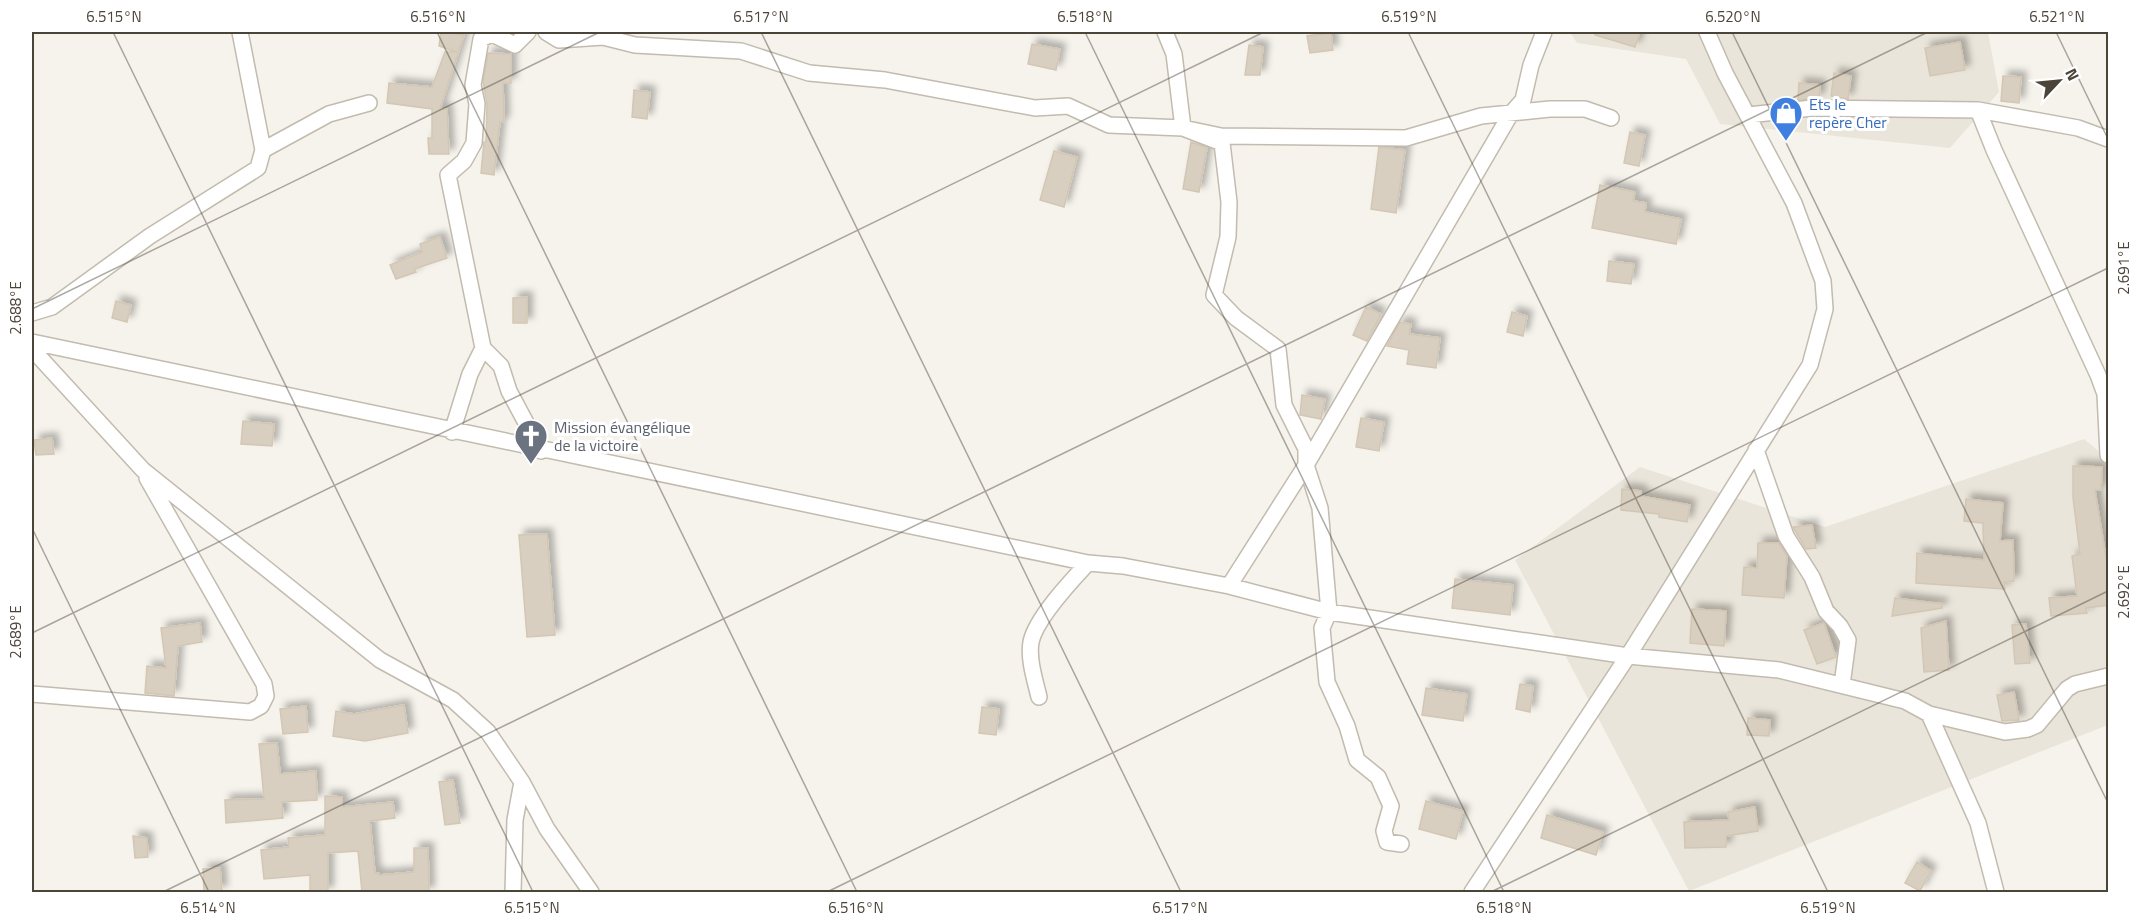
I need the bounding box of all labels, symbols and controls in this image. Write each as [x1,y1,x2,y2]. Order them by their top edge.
text: 6.515°N [86,5,142,28]
text: 6.516°N [410,5,466,28]
text: 6.517°N [733,5,789,28]
text: 6.518°N [1057,5,1113,28]
text: 6.519°N [1381,5,1437,28]
text: 6.520°N [1705,5,1761,28]
text: 6.521°N [2029,5,2085,28]
north arrow [2029,51,2089,111]
text: N [2059,64,2086,85]
place label: Ets le repère Cher [1809,92,1887,134]
shop icon: Ets le repère Cher [1768,95,1804,142]
text: 2.691°E [2112,241,2135,295]
text: 2.688°E [4,281,27,335]
place label: Mission évangélique de la victoire [554,415,691,457]
church icon: Mission évangélique de la victoire [513,418,549,465]
text: 2.692°E [2112,565,2135,619]
text: 2.689°E [4,605,27,659]
text: 6.514°N [180,896,236,919]
text: 6.515°N [504,896,560,919]
text: 6.516°N [828,896,884,919]
text: 6.517°N [1152,896,1208,919]
text: 6.518°N [1476,896,1532,919]
text: 6.519°N [1800,896,1856,919]

